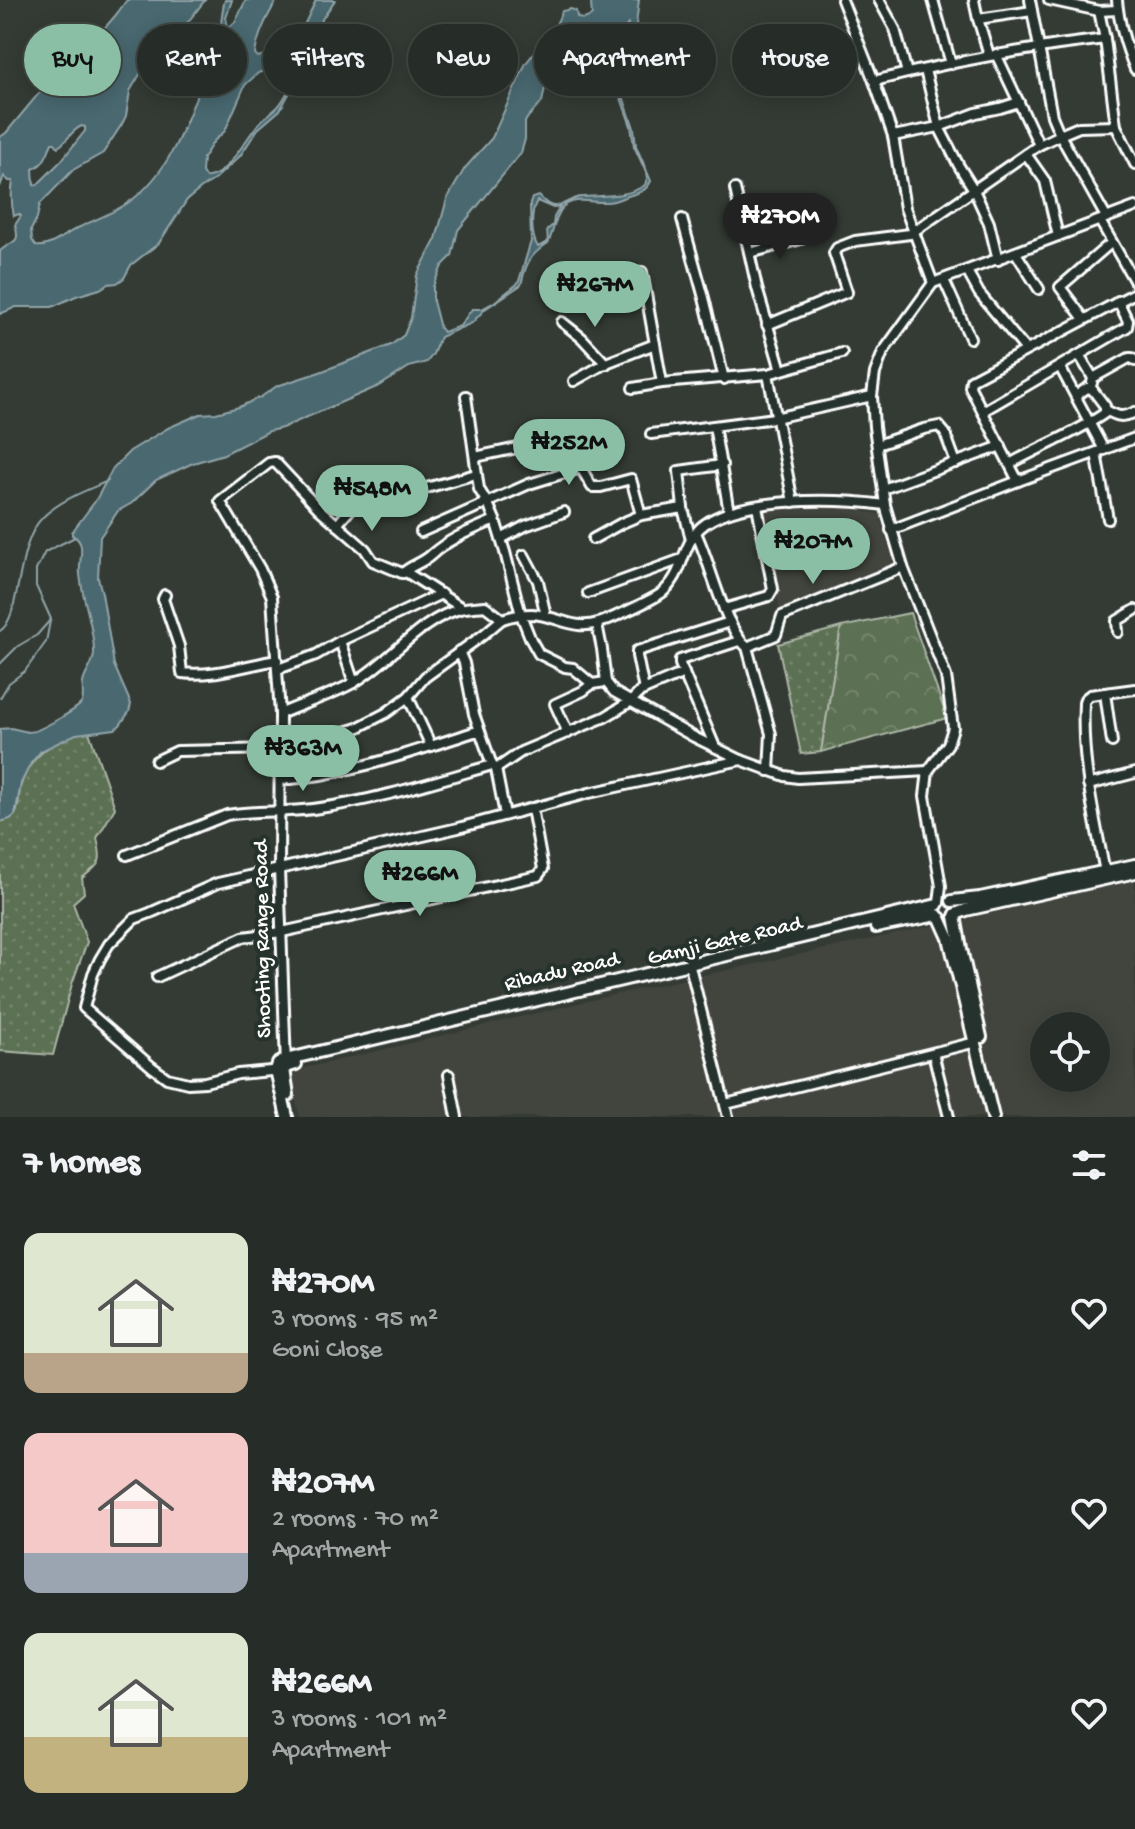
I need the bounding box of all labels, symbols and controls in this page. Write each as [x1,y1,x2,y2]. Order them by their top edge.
chip: Buy [24,24,121,96]
chip: Rent [137,24,247,96]
chip: Filters [263,24,392,96]
chip: New [408,24,518,96]
chip: Apartment [534,24,716,96]
chip: House [732,24,857,96]
pin: ₦270M [724,193,836,261]
text: ₦270M [741,203,819,234]
pin: ₦267M [539,261,651,329]
text: ₦267M [557,271,633,302]
pin: ₦252M [513,419,625,487]
text: ₦252M [531,429,607,460]
pin: ₦548M [316,465,428,533]
text: ₦548M [333,475,411,506]
pin: ₦207M [757,518,869,586]
text: ₦207M [774,528,852,559]
pin: ₦363M [247,725,359,793]
text: ₦363M [265,735,341,766]
street label: Shooting Range Road [249,838,279,1038]
pin: ₦266M [364,850,476,918]
text: ₦266M [382,860,458,891]
street label: Gamji Gate Road [645,911,807,972]
street label: Ribadu Road [502,947,624,999]
map controls [1030,1012,1110,1092]
button: locate [1030,1012,1110,1092]
icon: filters [1067,1143,1111,1187]
text: 7 homes [24,1145,140,1185]
icon: home [88,1265,184,1361]
text: ₦270M [272,1265,374,1305]
icon: heart [1067,1291,1111,1335]
text: 3 rooms · 95 m² [272,1305,438,1336]
text: Goni Close [272,1336,382,1367]
icon: home [88,1465,184,1561]
text: ₦207M [272,1465,374,1505]
icon: heart [1067,1491,1111,1535]
text: 2 rooms · 70 m² [272,1505,439,1536]
text: Apartment [272,1536,389,1567]
icon: home [88,1665,184,1761]
text: ₦266M [272,1665,371,1705]
icon: heart [1067,1691,1111,1735]
text: 3 rooms · 101 m² [272,1705,447,1736]
text: Apartment [272,1736,389,1767]

